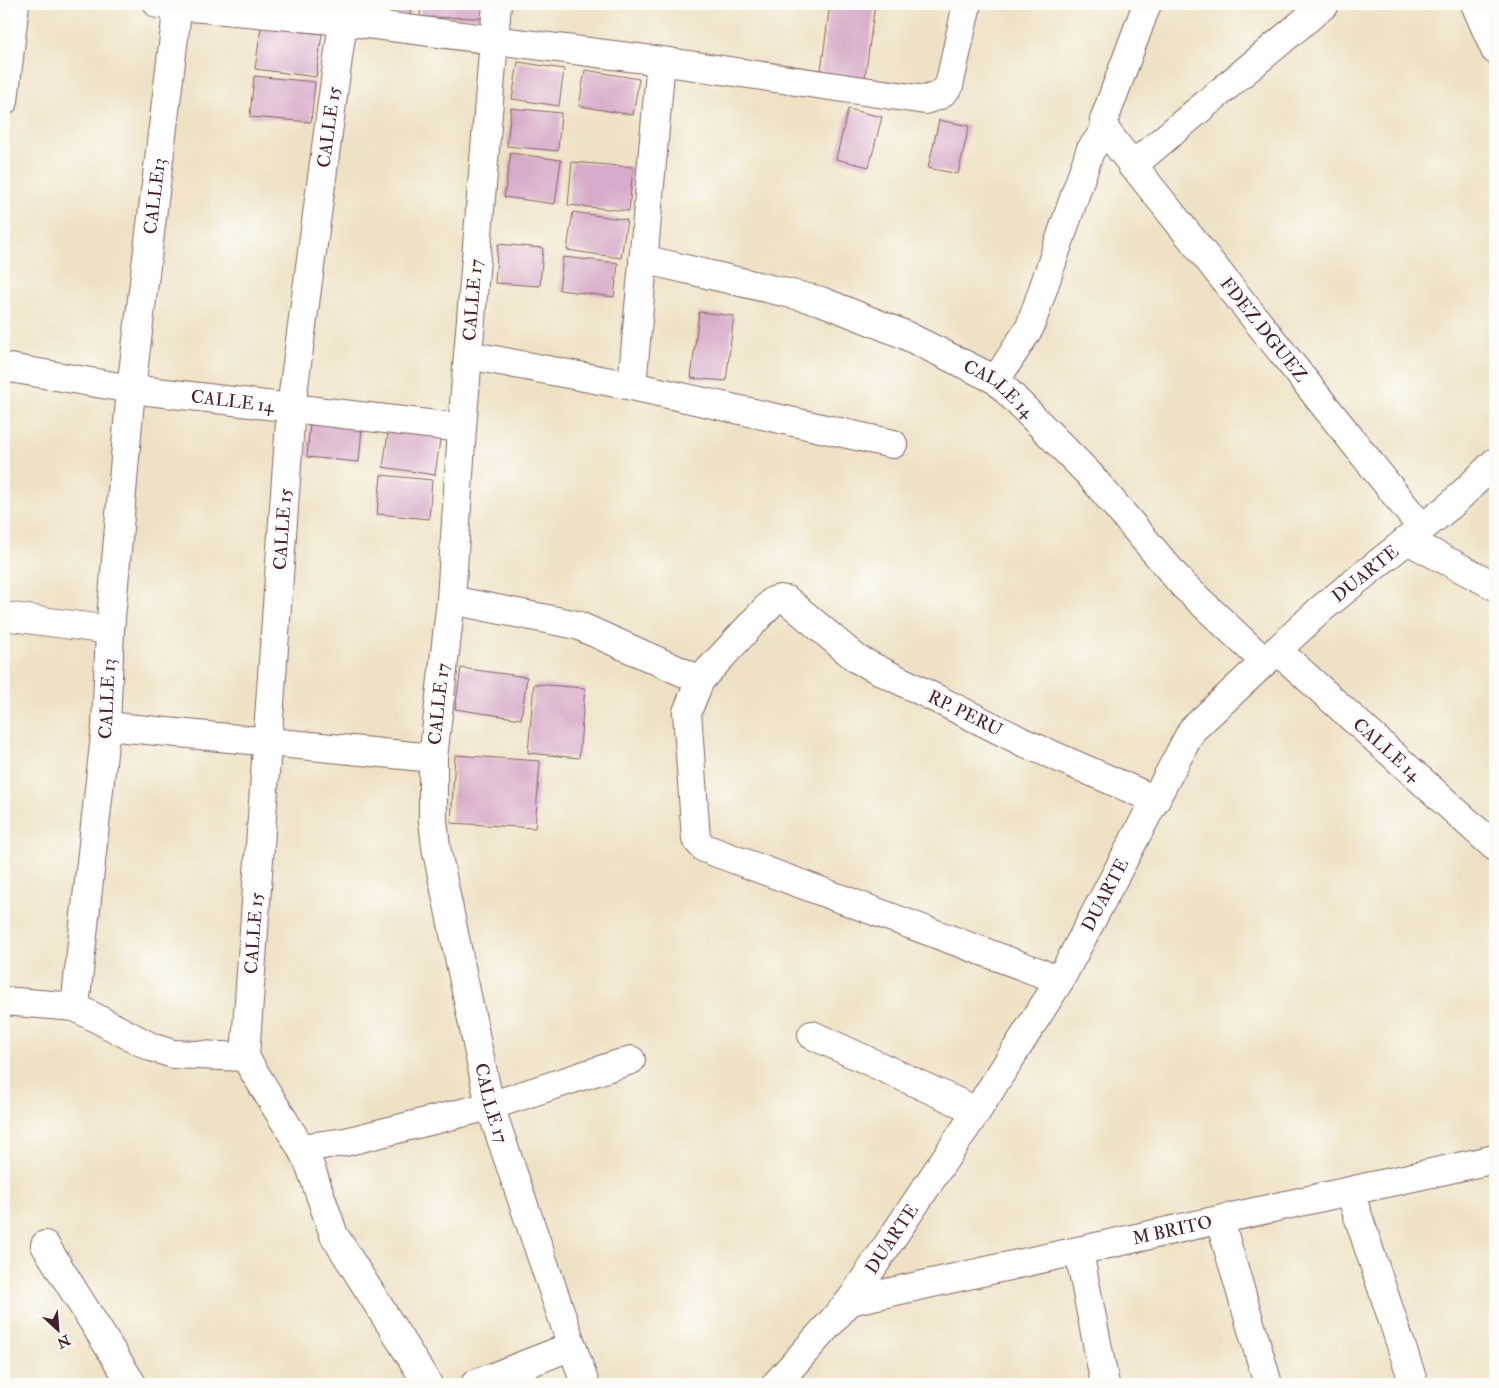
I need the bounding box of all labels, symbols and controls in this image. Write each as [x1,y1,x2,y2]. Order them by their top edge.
street label: CALLE 15 [312,85,346,169]
street label: CALLE13 [138,157,171,236]
street label: CALLE 17 [458,258,488,342]
street label: FDEZ DGUEZ [1215,272,1313,386]
street label: CALLE 14 [960,354,1039,424]
street label: CALLE 14 [190,385,277,417]
street label: CALLE 15 [268,488,297,571]
street label: DUARTE [1327,540,1403,607]
street label: CALLE 13 [93,658,120,740]
street label: CALLE 17 [423,662,455,746]
street label: RP. PERU [924,685,1006,741]
street label: CALLE 14 [1348,713,1427,787]
street label: DUARTE [1076,854,1134,935]
street label: CALLE 15 [239,892,268,975]
street label: CALLE 17 [470,1061,513,1146]
street label: DUARTE [860,1199,923,1278]
street label: M BRITO [1130,1210,1214,1250]
north arrow [32,1306,82,1356]
text: N [54,1330,74,1352]

